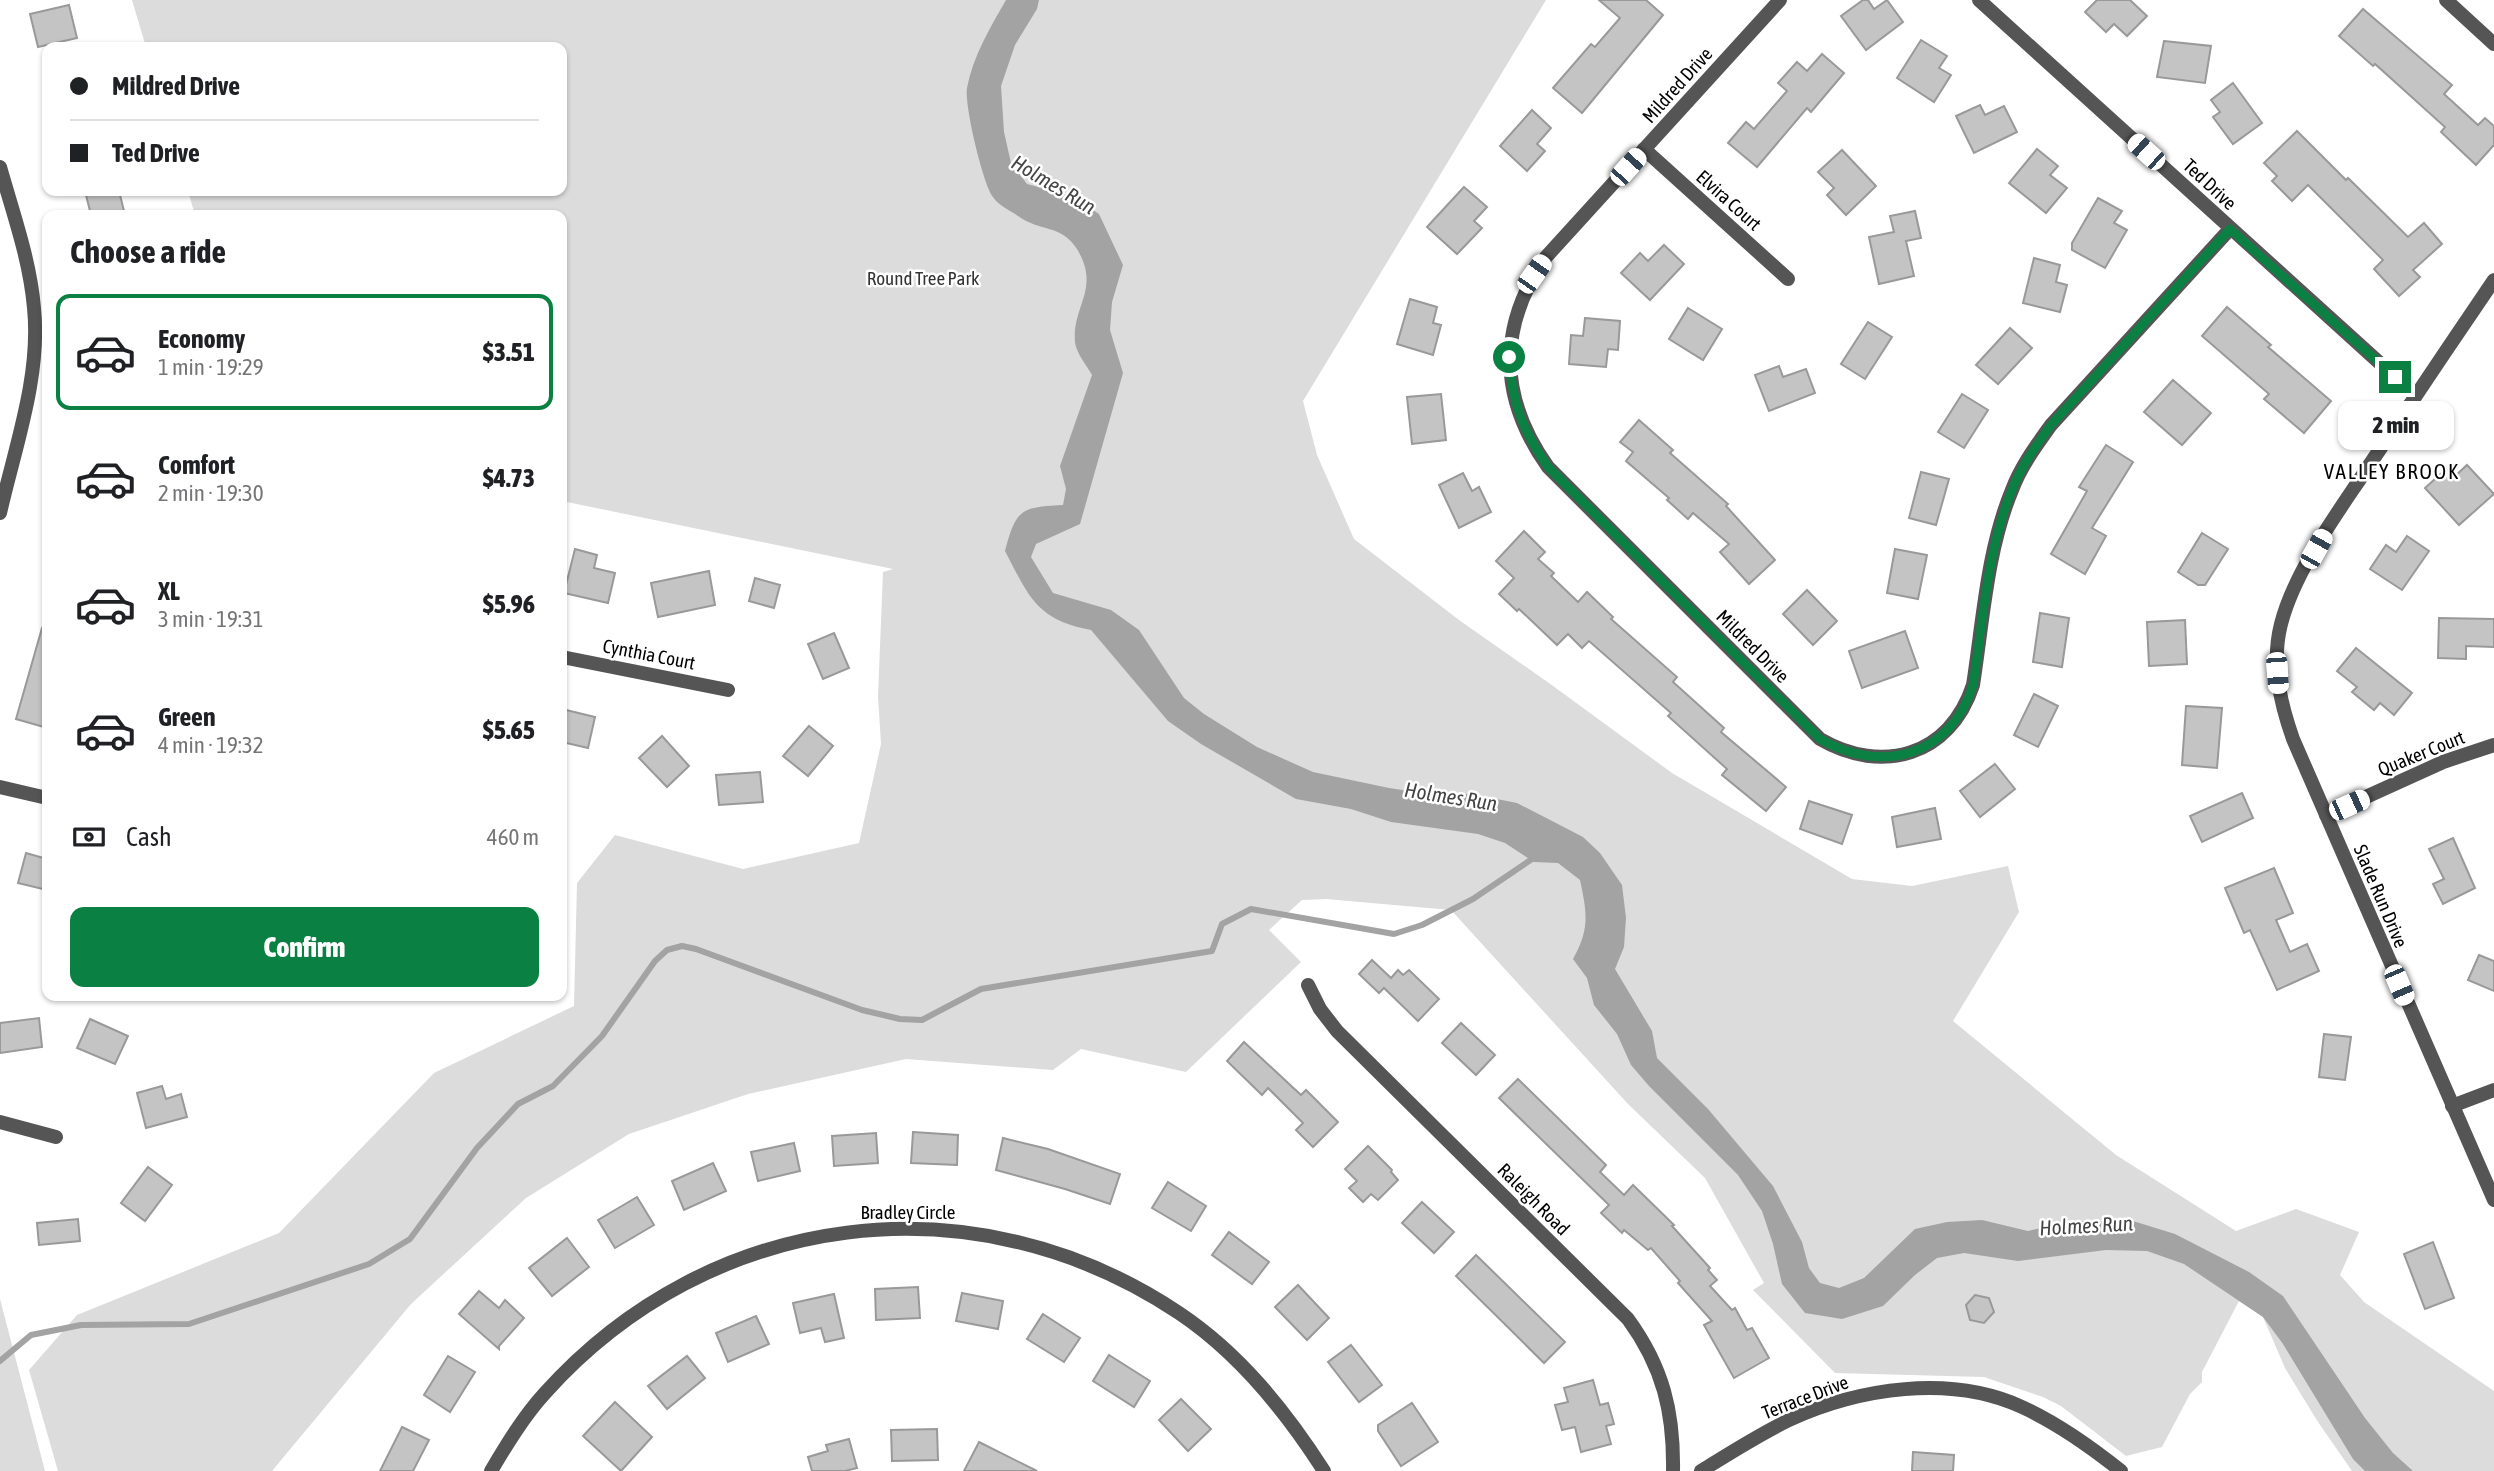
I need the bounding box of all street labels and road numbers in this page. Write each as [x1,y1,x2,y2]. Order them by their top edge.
street label: Mildred Drive [1638,43,1716,127]
street label: Ted Drive [2179,154,2241,214]
street label: Elvira Court [1692,165,1766,235]
street label: Mildred Drive [1712,605,1794,687]
street label: Cynthia Court [601,634,697,674]
street label: Quaker Court [2374,726,2468,780]
street label: Slade Run Drive [2349,841,2413,951]
street label: Raleigh Road [1494,1159,1574,1239]
street label: Bradley Circle [861,1201,955,1223]
street label: Terrace Drive [1759,1370,1851,1424]

